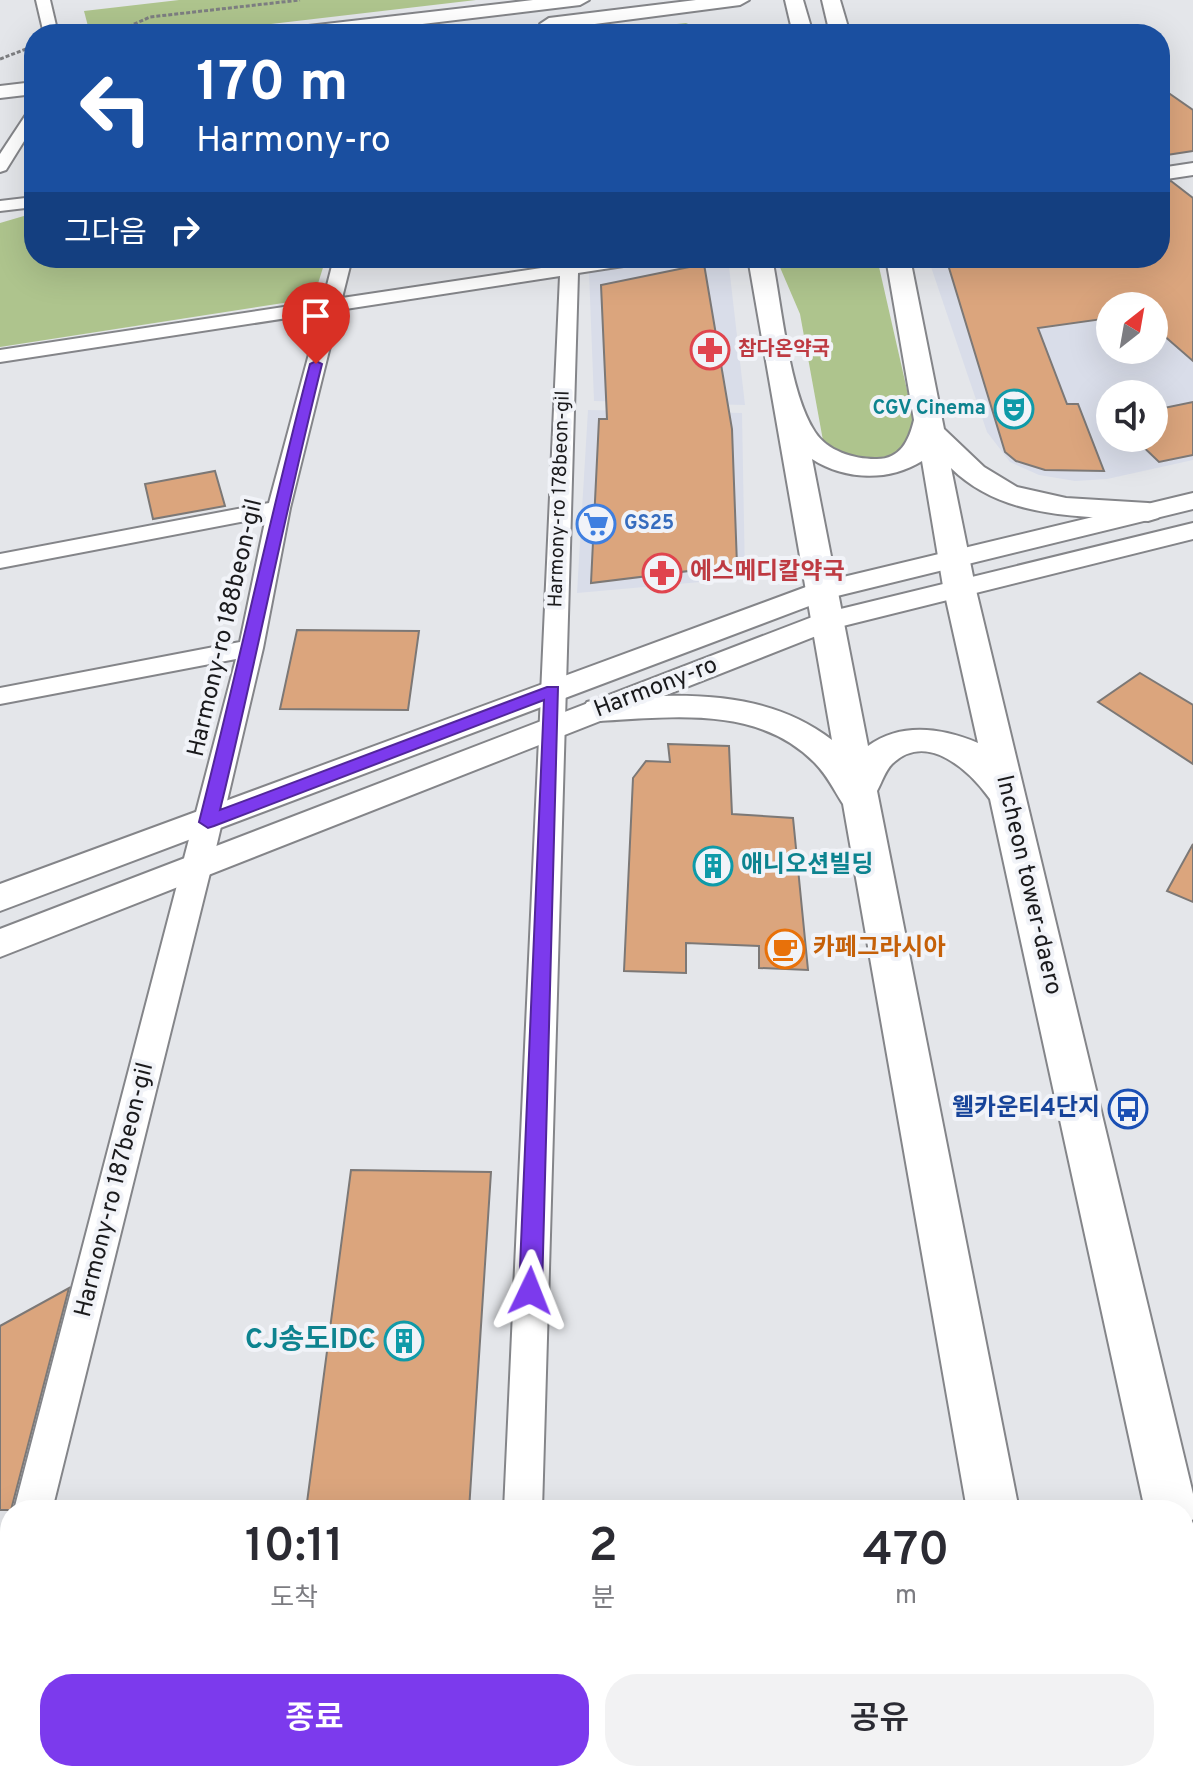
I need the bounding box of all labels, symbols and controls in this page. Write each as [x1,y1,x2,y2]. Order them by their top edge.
text: 170 m [196,50,348,120]
icon: left [64,56,168,160]
text: Harmony-ro [196,119,391,165]
icon: right [163,208,207,252]
text: 그다음 [64,216,147,253]
pin [282,282,350,364]
north arrow [1096,292,1168,364]
map controls [1096,292,1168,452]
icon: arrive [294,294,338,338]
pharmacy icon: 참다온약국 [689,329,731,371]
place label: 참다온약국 [738,337,830,363]
button: sound [1096,380,1168,452]
theatre icon: CGV Cinema [993,388,1035,430]
street label: Harmony-ro 178beon-gil [543,390,577,608]
place label: CGV Cinema [872,396,986,422]
street label: Harmony-ro 188beon-gil [182,496,270,760]
supermarket icon: GS25 [575,503,617,545]
place label: GS25 [624,511,674,537]
pharmacy icon: 에스메디칼약국 [641,552,683,594]
place label: 에스메디칼약국 [690,558,845,588]
street label: Harmony-ro [590,651,722,725]
street label: Incheon tower-daero [988,772,1068,998]
building icon: 애니오션빌딩 [692,845,734,887]
place label: 애니오션빌딩 [741,851,873,881]
cafe icon: 카페그라시아 [764,928,806,970]
place label: 카페그라시아 [813,934,945,964]
street label: Harmony-ro 187beon-gil [69,1060,161,1320]
bus stop icon: 웰카운티4단지 [1107,1088,1149,1130]
place label: 웰카운티4단지 [952,1094,1100,1124]
position arrow [488,1249,572,1333]
building icon: CJ송도IDC [383,1320,425,1362]
place label: CJ송도IDC [245,1323,376,1359]
text: 10:11 [245,1518,344,1578]
text: 2 [588,1518,618,1578]
text: 470 [863,1522,949,1582]
text: m [895,1580,917,1613]
text: 도착 [270,1583,318,1616]
text: 분 [591,1583,615,1616]
button: 종료 [40,1674,589,1766]
button: 공유 [605,1674,1154,1766]

